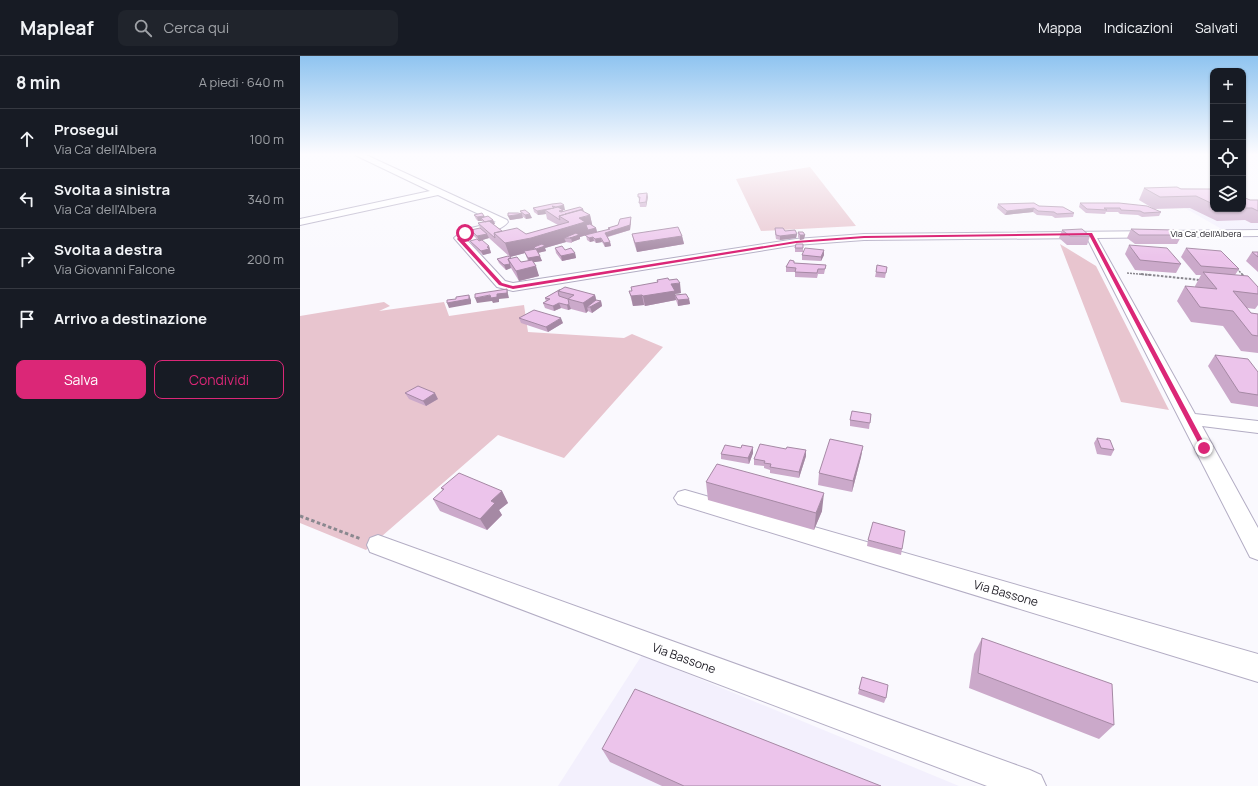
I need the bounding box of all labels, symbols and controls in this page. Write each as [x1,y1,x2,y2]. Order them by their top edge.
search box [118,10,398,46]
text: Mapleaf [20,15,94,41]
icon: search [132,17,154,39]
text: Cerca qui [164,17,229,38]
text: Mappa [1038,18,1082,37]
text: Indicazioni [1104,18,1173,37]
text: Salvati [1195,18,1238,37]
map controls [1210,68,1246,212]
button: + [1210,68,1246,104]
text: 8 min [16,71,61,94]
text: A piedi · 640 m [199,73,284,91]
button: − [1210,104,1246,140]
text: Prosegui [54,119,118,140]
icon: ahead [16,128,38,150]
text: 100 m [249,130,284,148]
text: Via Ca' dell'Albera [54,140,157,158]
button: locate [1210,140,1246,176]
button: layers [1210,176,1246,212]
text: Svolta a sinistra [54,179,170,200]
icon: left [16,188,38,210]
text: 340 m [248,190,284,208]
text: Via Ca' dell'Albera [54,200,157,218]
route start [456,224,474,242]
street label: Via Ca' dell'Albera [1171,227,1241,240]
text: Svolta a destra [54,239,162,260]
icon: right [16,248,38,270]
text: 200 m [247,250,284,268]
text: Via Giovanni Falcone [54,260,175,278]
icon: arrive [16,308,38,330]
text: Arrivo a destinazione [54,308,207,329]
button: Salva [16,360,146,399]
button: Condividi [154,360,284,399]
route end [1195,439,1213,457]
street label: Via Bassone [972,576,1040,610]
street label: Via Bassone [650,639,718,677]

